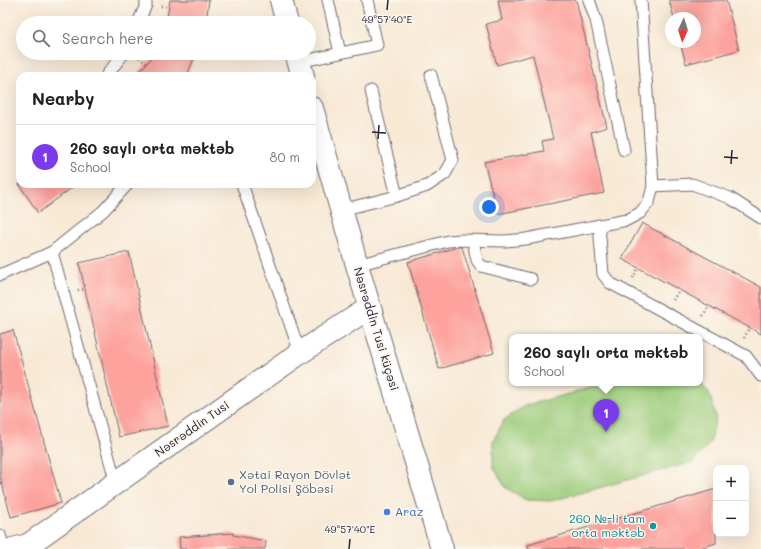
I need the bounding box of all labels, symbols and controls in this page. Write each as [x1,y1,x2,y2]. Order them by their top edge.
text: 49°57'40"E [362,12,413,26]
north arrow [665,12,701,48]
search box [16,16,316,60]
icon: search [30,27,52,49]
text: Search here [62,28,153,48]
text: Nearby [32,87,94,109]
text: 260 saylı orta məktəb [70,138,234,158]
text: 1 [42,148,48,165]
text: 80 m [270,148,300,165]
text: School [70,158,111,175]
your location [479,197,499,217]
street label: Nəsrəddin Tusi küçəsi [351,265,403,392]
popup [509,334,703,386]
text: 260 saylı orta məktəb [524,342,688,362]
text: School [524,362,565,379]
street label: Nəsrəddin Tusi [151,396,232,460]
pin: 1 [593,399,619,432]
map controls [713,465,749,537]
button: + [713,465,749,501]
place label: Xətai Rayon Dövlət Yol Polisi Şöbəsi [239,466,351,496]
marker: Xətai Rayon Dövlət Yol Polisi Şöbəsi [226,477,236,487]
button: − [713,501,749,537]
place label: Araz [395,503,424,519]
marker: Araz [382,507,392,517]
place label: 260 №-li tam orta məktəb [569,510,645,540]
marker: 260 №-li tam orta məktəb [648,521,658,531]
text: 49°57'40"E [325,522,376,536]

